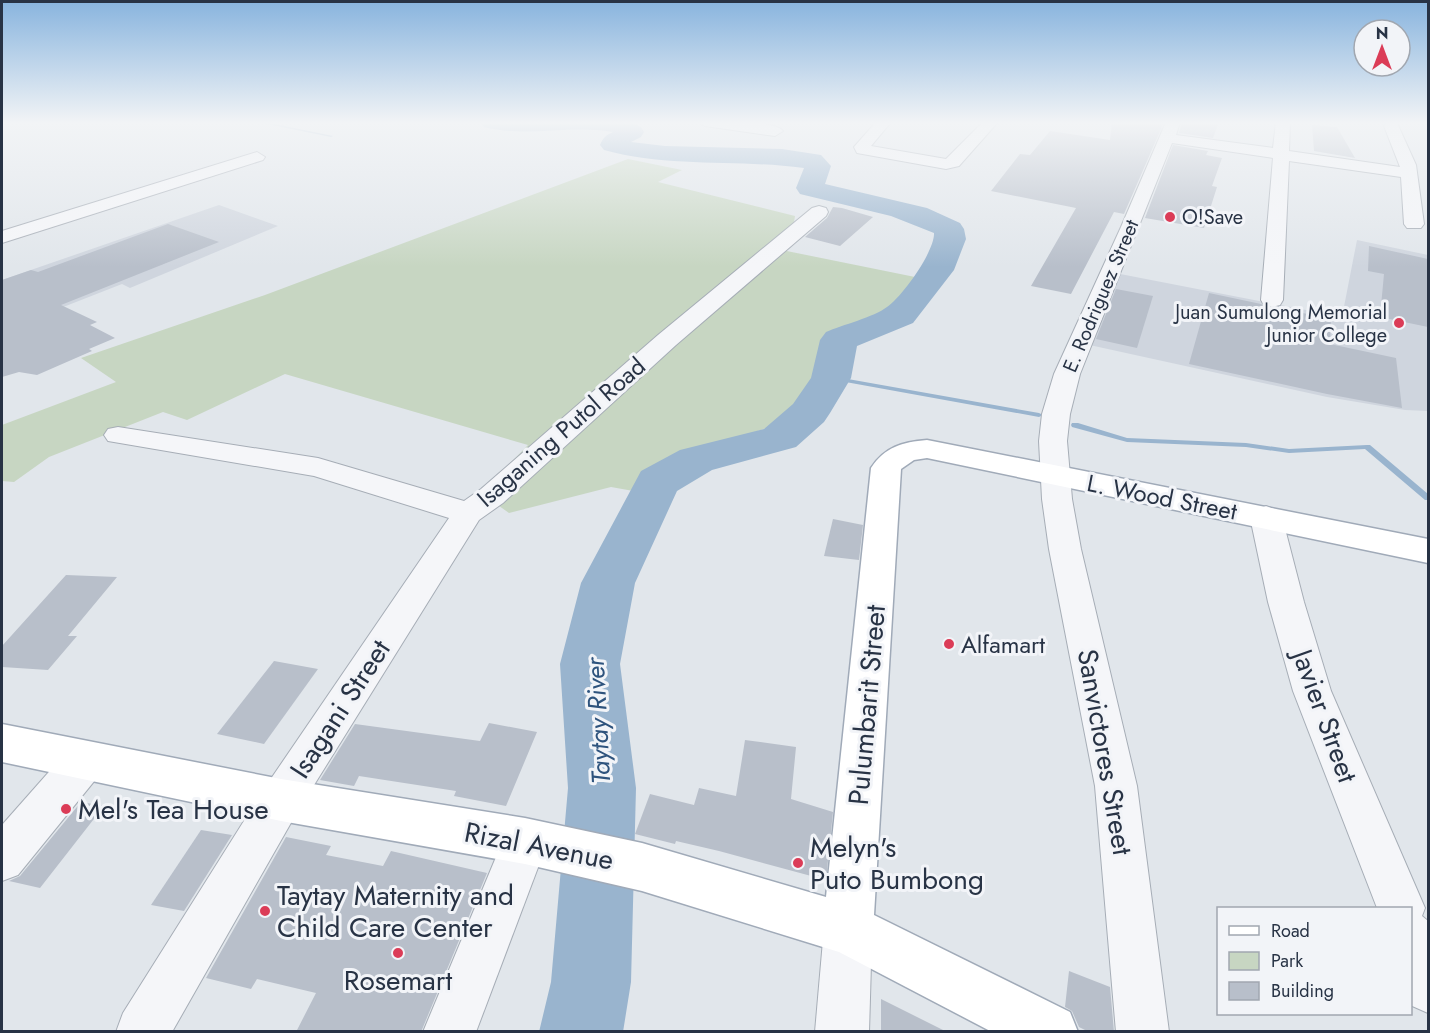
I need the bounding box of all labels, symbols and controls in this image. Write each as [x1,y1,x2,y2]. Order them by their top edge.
north arrow [1352,18,1412,78]
text: N [1376,22,1388,45]
place label: O!Save [1182,203,1243,232]
marker: O!Save [1163,210,1177,224]
street label: E. Rodriguez Street [1056,215,1146,377]
place label: Juan Sumulong Memorial Junior College [1172,298,1387,350]
marker: Juan Sumulong Memorial Junior College [1392,316,1406,330]
street label: Isaganing Putol Road [469,349,653,515]
street label: L. Wood Street [1084,465,1240,529]
street label: Pulumbarit Street [838,603,896,807]
place label: Alfamart [961,627,1045,662]
street label: Isagani Street [280,631,400,787]
marker: Alfamart [942,637,956,651]
street label: Javier Street [1281,640,1368,789]
street label: Sanvictores Street [1067,646,1143,858]
water label: Taytay River [576,655,620,785]
place label: Mel's Tea House [78,789,269,830]
marker: Mel's Tea House [59,802,73,816]
street label: Rizal Avenue [461,811,617,881]
place label: Melyn's Puto Bumbong [810,827,984,900]
marker: Melyn's Puto Bumbong [791,856,805,870]
place label: Taytay Maternity and Child Care Center [277,875,514,948]
marker: Taytay Maternity and Child Care Center [258,904,272,918]
legend [1217,907,1412,1015]
text: Road [1271,918,1310,944]
marker: Rosemart [391,946,405,960]
text: Park [1271,948,1303,974]
place label: Rosemart [344,960,452,1001]
text: Building [1271,978,1334,1004]

